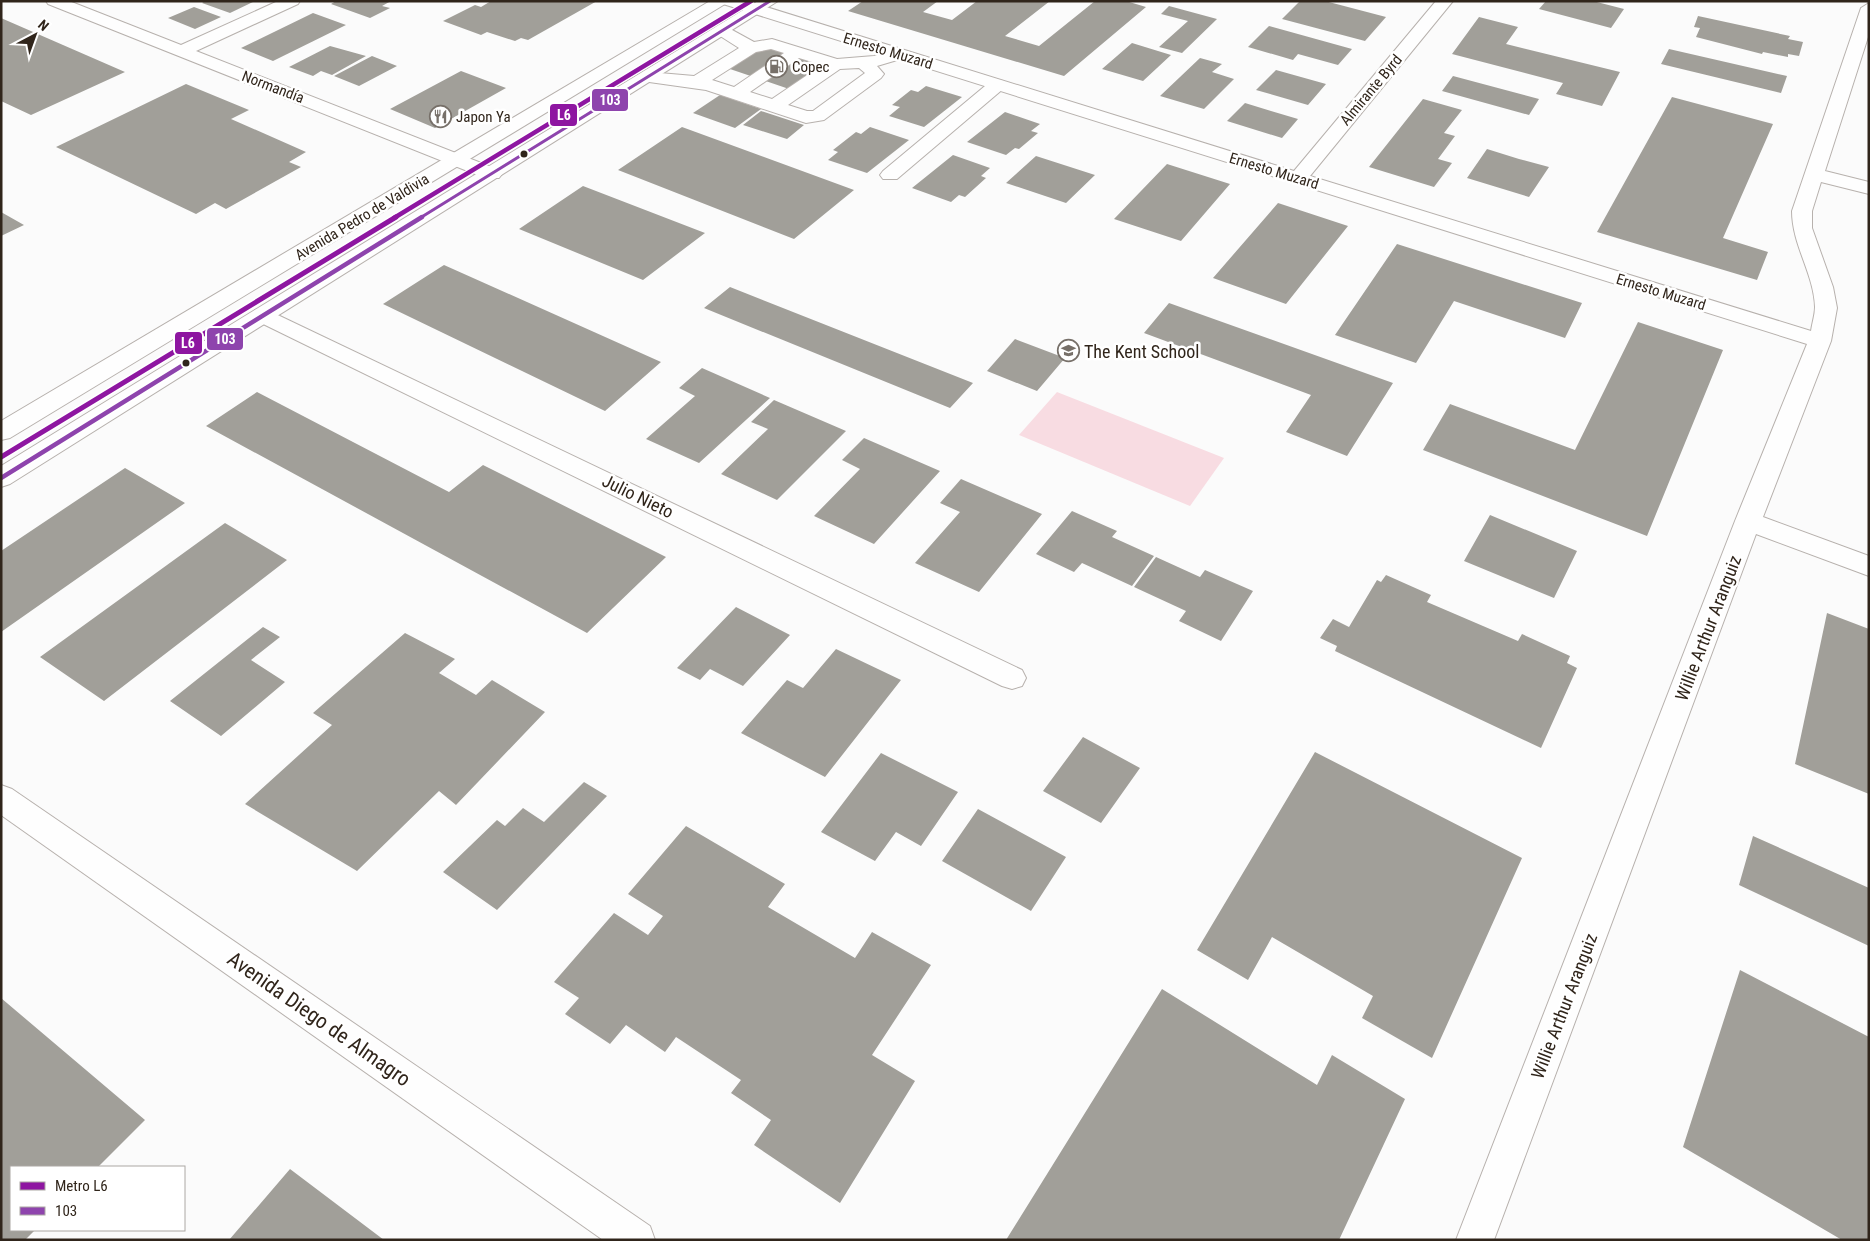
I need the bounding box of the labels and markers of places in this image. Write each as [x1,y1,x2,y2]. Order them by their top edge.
fuel station icon: Copec [764,55,788,79]
place label: Copec [792,58,829,76]
restaurant icon: Japon Ya [428,105,452,129]
place label: Japon Ya [456,108,511,126]
unlabelled marker [519,149,529,159]
school or university icon: The Kent School [1056,339,1080,363]
place label: The Kent School [1084,341,1199,362]
unlabelled marker [181,358,191,368]

